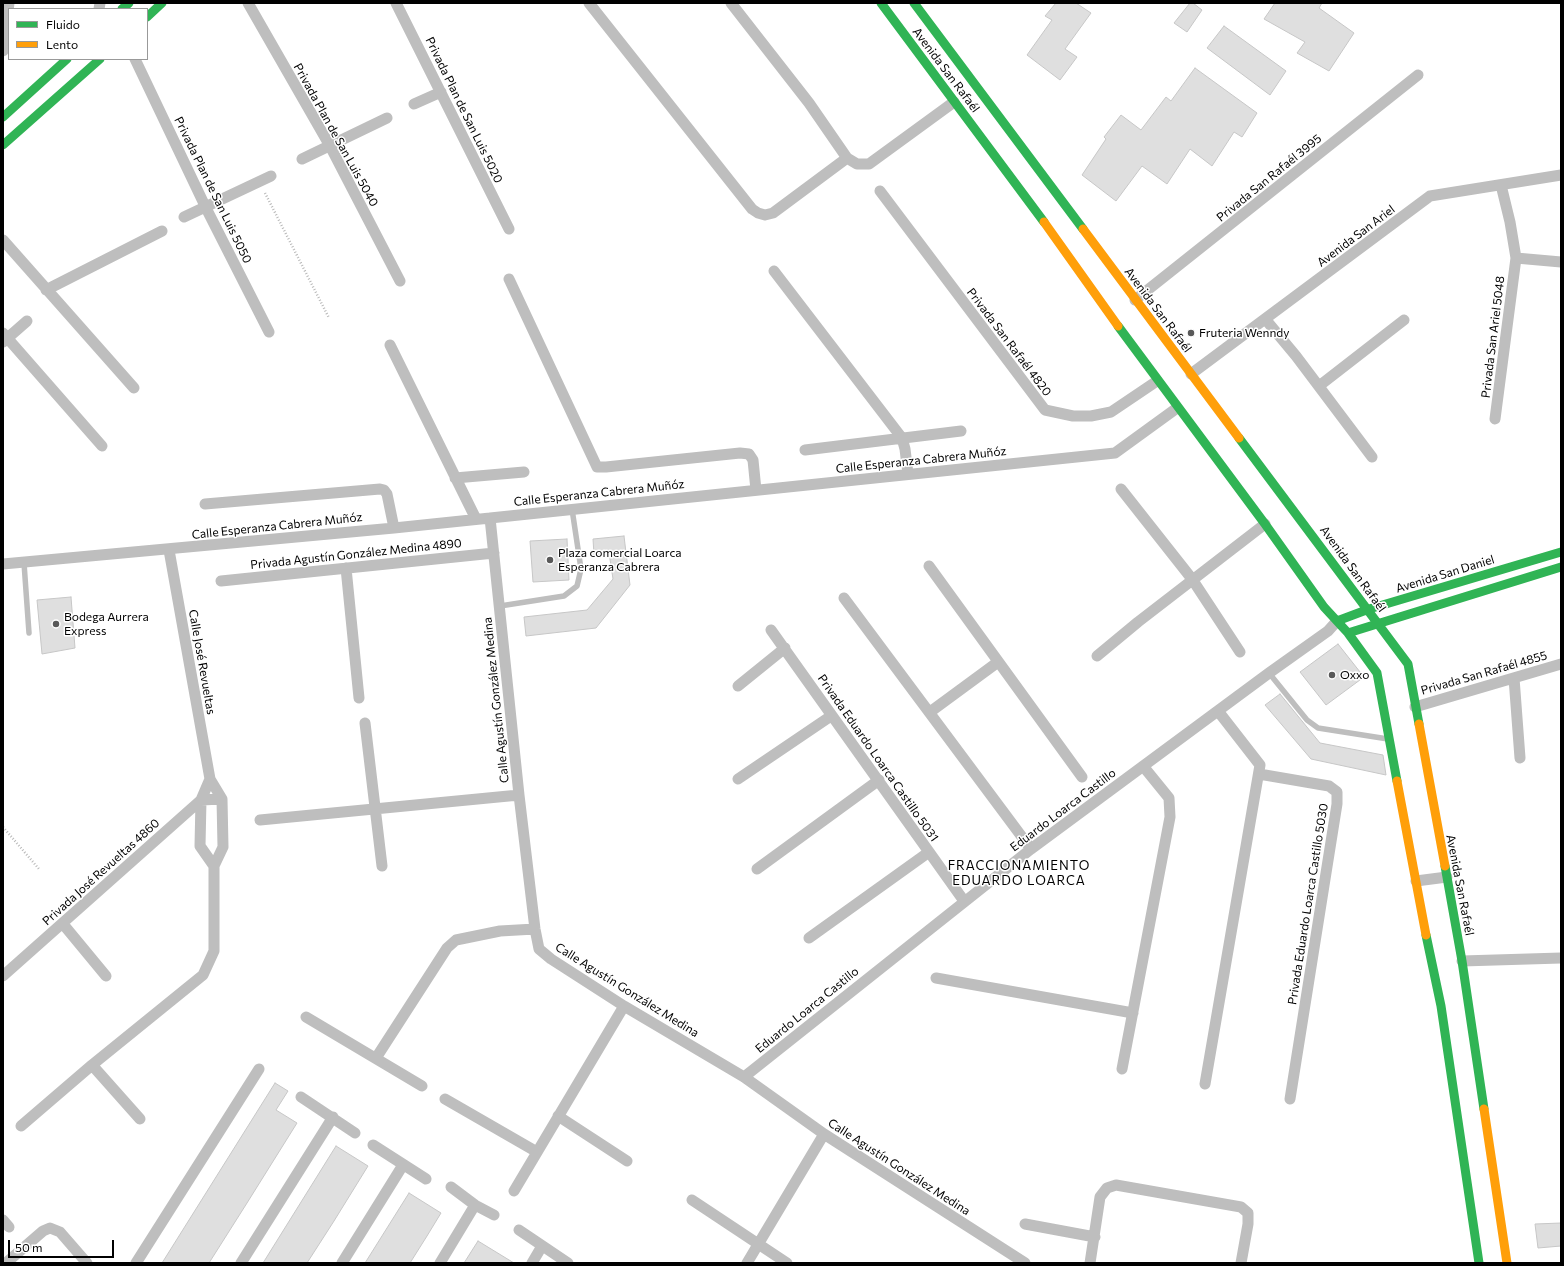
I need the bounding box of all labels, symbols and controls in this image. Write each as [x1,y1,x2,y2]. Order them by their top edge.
legend [8,8,148,60]
text: Fluido [46,17,80,31]
street label: Avenida San Rafaél [909,25,983,115]
street label: Privada Plan de San Luis 5020 [422,35,506,185]
text: Lento [46,37,78,51]
street label: Privada Plan de San Luis 5040 [291,61,381,209]
street label: Privada Plan de San Luis 5050 [171,114,255,266]
street label: Privada San Rafaél 3995 [1214,131,1324,225]
street label: Avenida San Ariel [1314,202,1398,270]
street label: Avenida San Rafaél [1121,265,1195,355]
street label: Privada San Ariel 5048 [1478,275,1508,399]
street label: Privada San Rafaél 4820 [964,285,1054,399]
place label: Fruteria Wenndy [1199,326,1289,340]
marker: Fruteria Wenndy [1186,328,1196,338]
street label: Calle Esperanza Cabrera Muñóz [835,444,1007,476]
street label: Calle Esperanza Cabrera Muñóz [513,477,685,509]
street label: Calle Esperanza Cabrera Muñóz [191,510,363,542]
street label: Avenida San Rafaél [1317,523,1389,615]
street label: Privada Agustín González Medina 4890 [250,536,462,572]
place label: Plaza comercial Loarca Esperanza Cabrera [558,546,682,574]
street label: Avenida San Daniel [1394,552,1496,596]
marker: Plaza comercial Loarca Esperanza Cabrera [545,555,555,565]
street label: Calle José Revueltas [186,608,218,716]
place label: Bodega Aurrera Express [64,610,149,638]
street label: Calle Agustín González Medina [480,616,512,784]
marker: Bodega Aurrera Express [51,619,61,629]
street label: Privada San Rafaél 4855 [1419,648,1549,698]
place label: Oxxo [1340,668,1369,682]
marker: Oxxo [1327,670,1337,680]
street label: Privada Eduardo Loarca Castillo 5031 [815,672,941,844]
street label: Eduardo Loarca Castillo [1007,766,1119,854]
street label: Privada Eduardo Loarca Castillo 5030 [1285,802,1331,1006]
street label: Privada José Revueltas 4860 [40,816,162,928]
street label: Avenida San Rafaél [1443,833,1477,937]
district label: FRACCIONAMIENTO EDUARDO LOARCA [948,858,1090,889]
street label: Calle Agustín González Medina [553,940,701,1040]
street label: Eduardo Loarca Castillo [752,964,862,1056]
street label: Calle Agustín González Medina [825,1116,973,1218]
scale bar [10,1232,116,1258]
text: 50 m [15,1240,43,1254]

